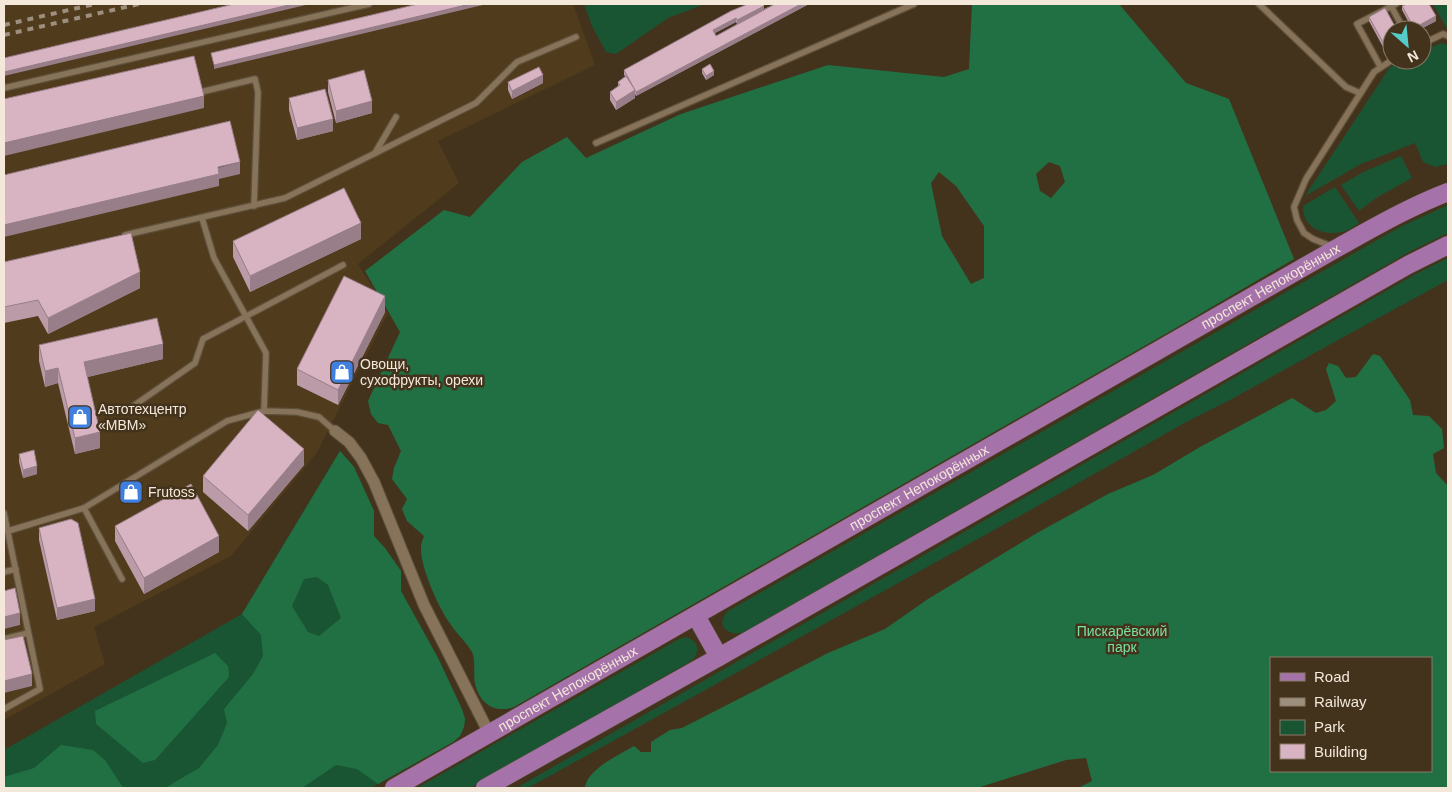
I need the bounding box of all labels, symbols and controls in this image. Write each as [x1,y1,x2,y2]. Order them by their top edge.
north arrow [1382,20,1432,70]
text: N [1405,47,1421,66]
street label: проспект Непокорённых [1198,240,1343,332]
place label: Овощи, сухофрукты, орехи [360,356,483,388]
shop icon: Овощи, сухофрукты, орехи [329,359,355,385]
place label: Автотехцентр «МВМ» [98,401,187,433]
shop icon: Автотехцентр «МВМ» [67,404,93,430]
street label: проспект Непокорённых [847,441,991,533]
shop icon: Frutoss [118,479,144,505]
place label: Frutoss [148,484,195,500]
park label: Пискарёвский парк [1077,623,1167,655]
street label: проспект Непокорённых [495,642,640,735]
legend [1270,657,1432,772]
text: Road [1314,668,1350,685]
text: Railway [1314,693,1367,710]
text: Park [1314,718,1345,735]
text: Building [1314,743,1367,760]

